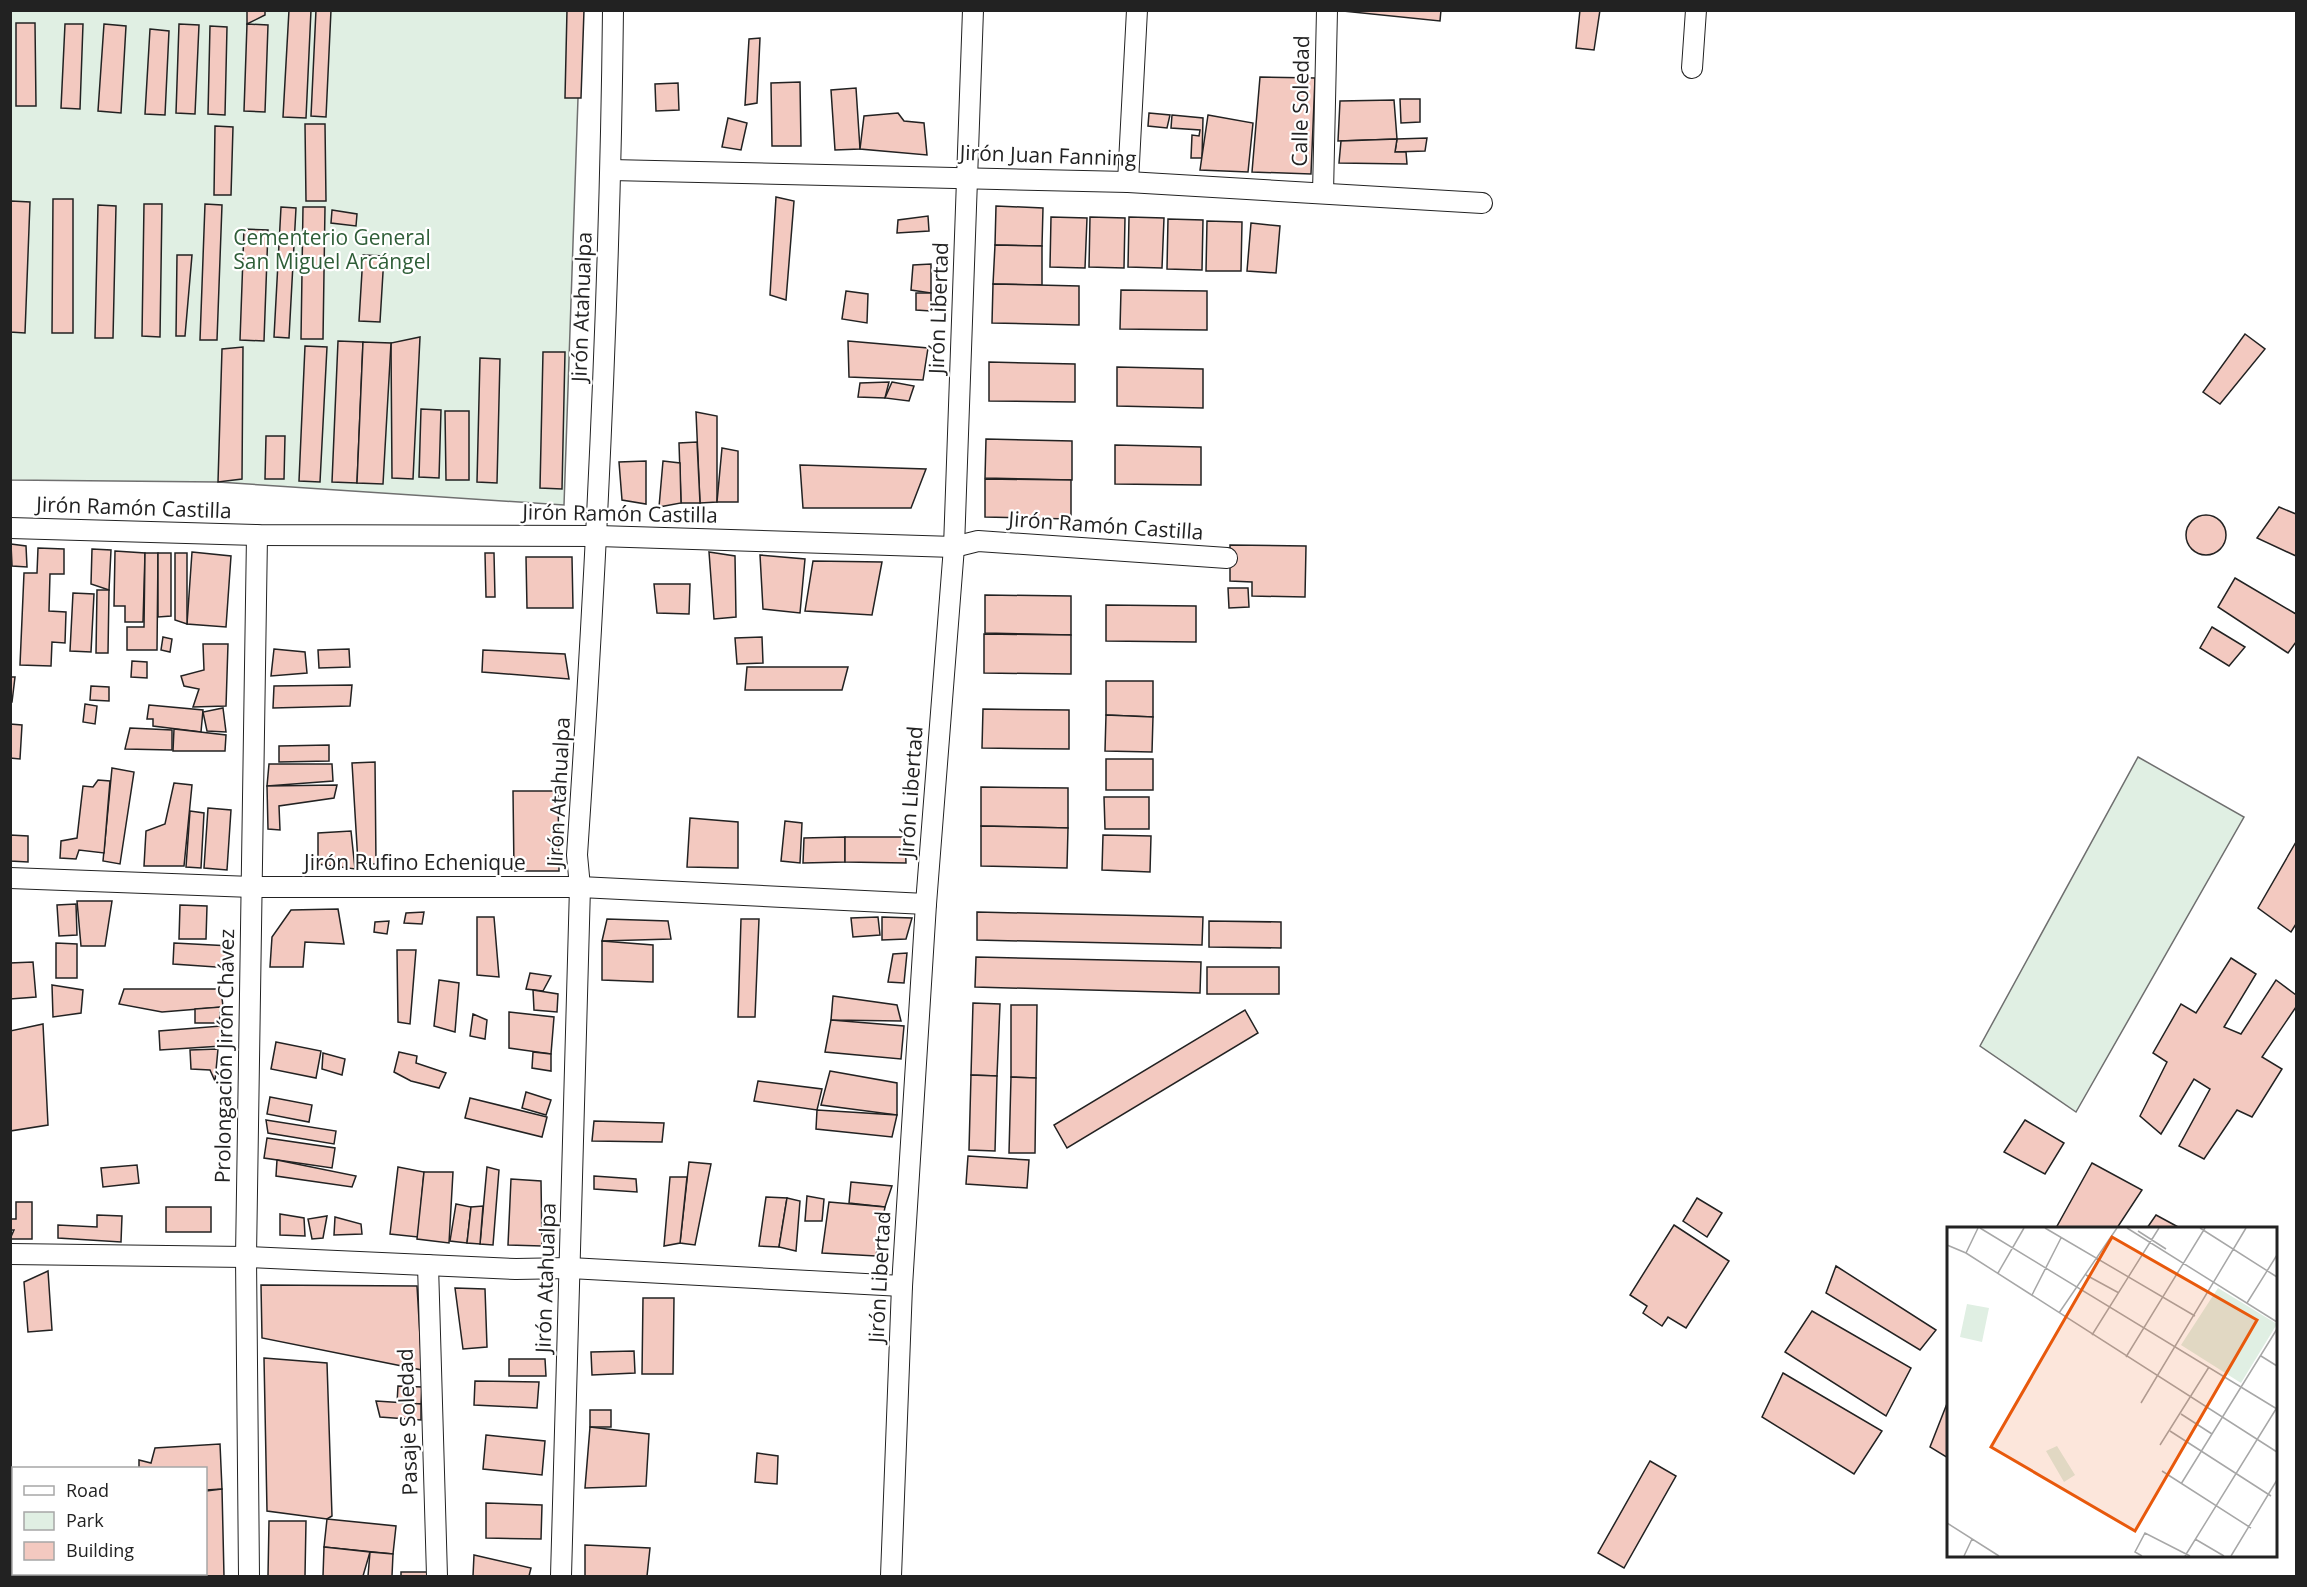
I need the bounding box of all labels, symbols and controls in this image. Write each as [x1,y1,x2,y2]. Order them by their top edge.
street label: Calle Soledad [1285,35,1315,167]
street label: Jirón Juan Fanning [957,138,1137,172]
park label: Cementerio General San Miguel Arcángel [233,223,431,275]
street label: Jirón Atahualpa [564,231,598,384]
street label: Jirón Libertad [922,242,954,376]
street label: Jirón Ramón Castilla [34,490,232,524]
street label: Jirón Ramón Castilla [520,497,718,529]
street label: Jirón Ramón Castilla [1006,504,1205,546]
street label: Jirón Atahualpa [540,716,576,870]
street label: Jirón Libertad [891,725,929,861]
street label: Jirón Rufino Echenique [302,848,526,876]
street label: Prolongación Jirón Chávez [208,928,240,1183]
street label: Jirón Atahualpa [528,1202,562,1355]
street label: Jirón Libertad [861,1210,896,1346]
inset map [1947,1227,2277,1557]
street label: Pasaje Soledad [390,1348,424,1496]
legend [12,1467,207,1575]
text: Road [66,1478,109,1502]
text: Park [66,1508,104,1532]
text: Building [66,1538,134,1562]

